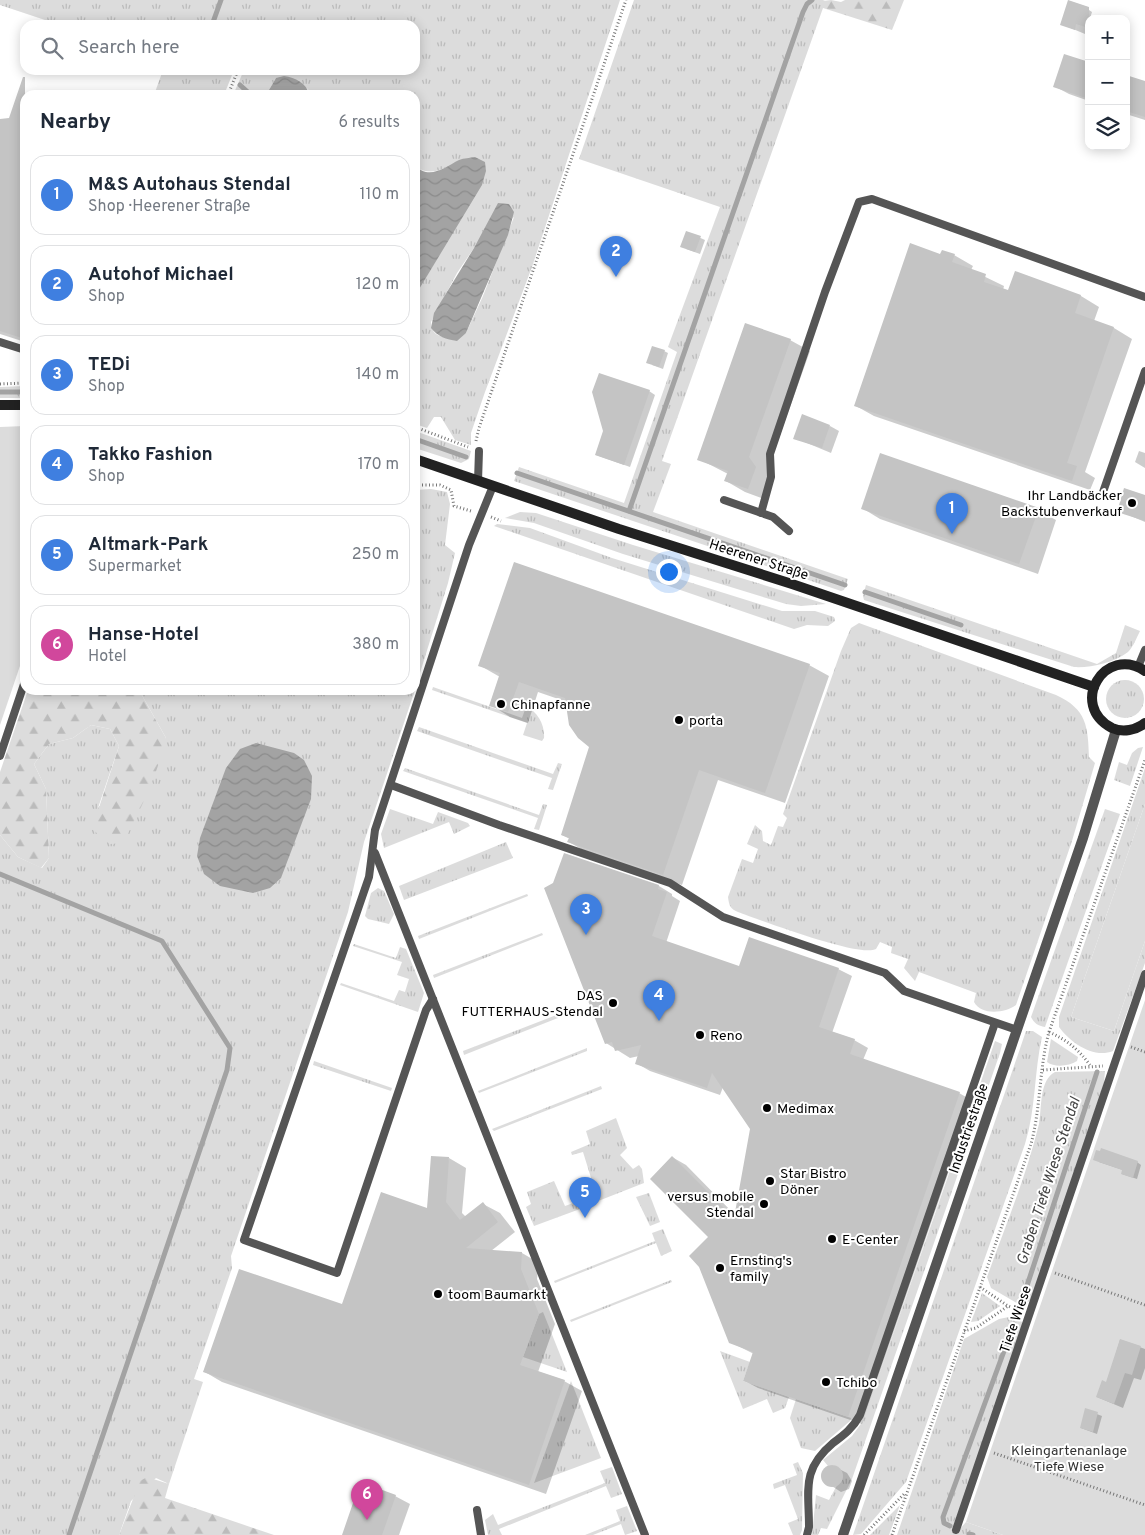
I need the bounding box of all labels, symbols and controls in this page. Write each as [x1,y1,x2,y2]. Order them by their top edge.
map controls [1085,15,1130,150]
button: + [1085,15,1130,60]
search box [20,20,420,75]
icon: search [38,34,66,62]
text: Search here [78,36,180,60]
button: − [1085,60,1130,105]
button: layers [1085,105,1130,150]
text: Nearby [40,109,111,136]
text: 6 results [338,113,400,133]
text: M&S Autohaus Stendal [88,173,291,197]
text: 1 [54,185,60,205]
text: 110 m [359,185,399,205]
text: Shop · Heerener Straße [88,197,250,217]
pin: 2 [600,236,632,277]
text: Autohof Michael [88,263,234,287]
text: 2 [52,275,62,295]
text: 120 m [356,275,399,295]
text: Shop [88,287,125,307]
text: TEDi [88,353,130,377]
text: 3 [52,365,62,385]
text: 140 m [356,365,399,385]
text: Shop [88,377,125,397]
text: Takko Fashion [88,443,213,467]
text: 4 [52,455,62,475]
text: 170 m [358,455,399,475]
text: Shop [88,467,125,487]
place label: Ihr Landbäcker Backstubenverkauf [1001,488,1123,521]
pin: 1 [936,493,968,534]
marker: Ihr Landbäcker Backstubenverkauf [1126,497,1138,509]
text: Altmark-Park [88,533,208,557]
street label: Heerener Straße [707,536,810,584]
text: 5 [52,545,62,565]
text: 250 m [352,545,399,565]
text: Supermarket [88,557,182,577]
your location [656,559,682,585]
text: Hanse-Hotel [88,623,199,647]
text: 6 [52,635,62,655]
text: 380 m [352,635,399,655]
text: Hotel [88,647,127,667]
place label: Chinapfanne [511,697,591,714]
marker: Chinapfanne [495,698,507,710]
place label: porta [689,713,723,730]
marker: porta [673,714,685,726]
pin: 3 [570,894,602,935]
pin: 4 [643,980,675,1021]
place label: DAS FUTTERHAUS-Stendal [462,988,603,1021]
marker: DAS FUTTERHAUS-Stendal [607,997,619,1009]
place label: Reno [710,1028,743,1045]
marker: Reno [694,1029,706,1041]
street label: Industriestraße [946,1081,993,1176]
water label: Graben Tiefe Wiese Stendal [1013,1094,1086,1268]
place label: Medimax [777,1101,834,1118]
marker: Medimax [761,1102,773,1114]
place label: Star Bistro Döner [780,1166,847,1199]
marker: Star Bistro Döner [764,1175,776,1187]
pin: 5 [569,1177,601,1218]
place label: versus mobile Stendal [667,1189,754,1222]
marker: versus mobile Stendal [758,1198,770,1210]
place label: E-Center [842,1232,899,1249]
marker: E-Center [826,1233,838,1245]
place label: Ernsting's family [730,1253,792,1286]
marker: Ernsting's family [714,1262,726,1274]
street label: Tiefe Wiese [997,1283,1036,1356]
place label: toom Baumarkt [448,1287,546,1304]
marker: toom Baumarkt [432,1288,444,1300]
place label: Tchibo [836,1375,877,1392]
marker: Tchibo [820,1376,832,1388]
park label: Kleingartenanlage Tiefe Wiese [1011,1443,1127,1476]
pin: 6 [351,1479,383,1520]

